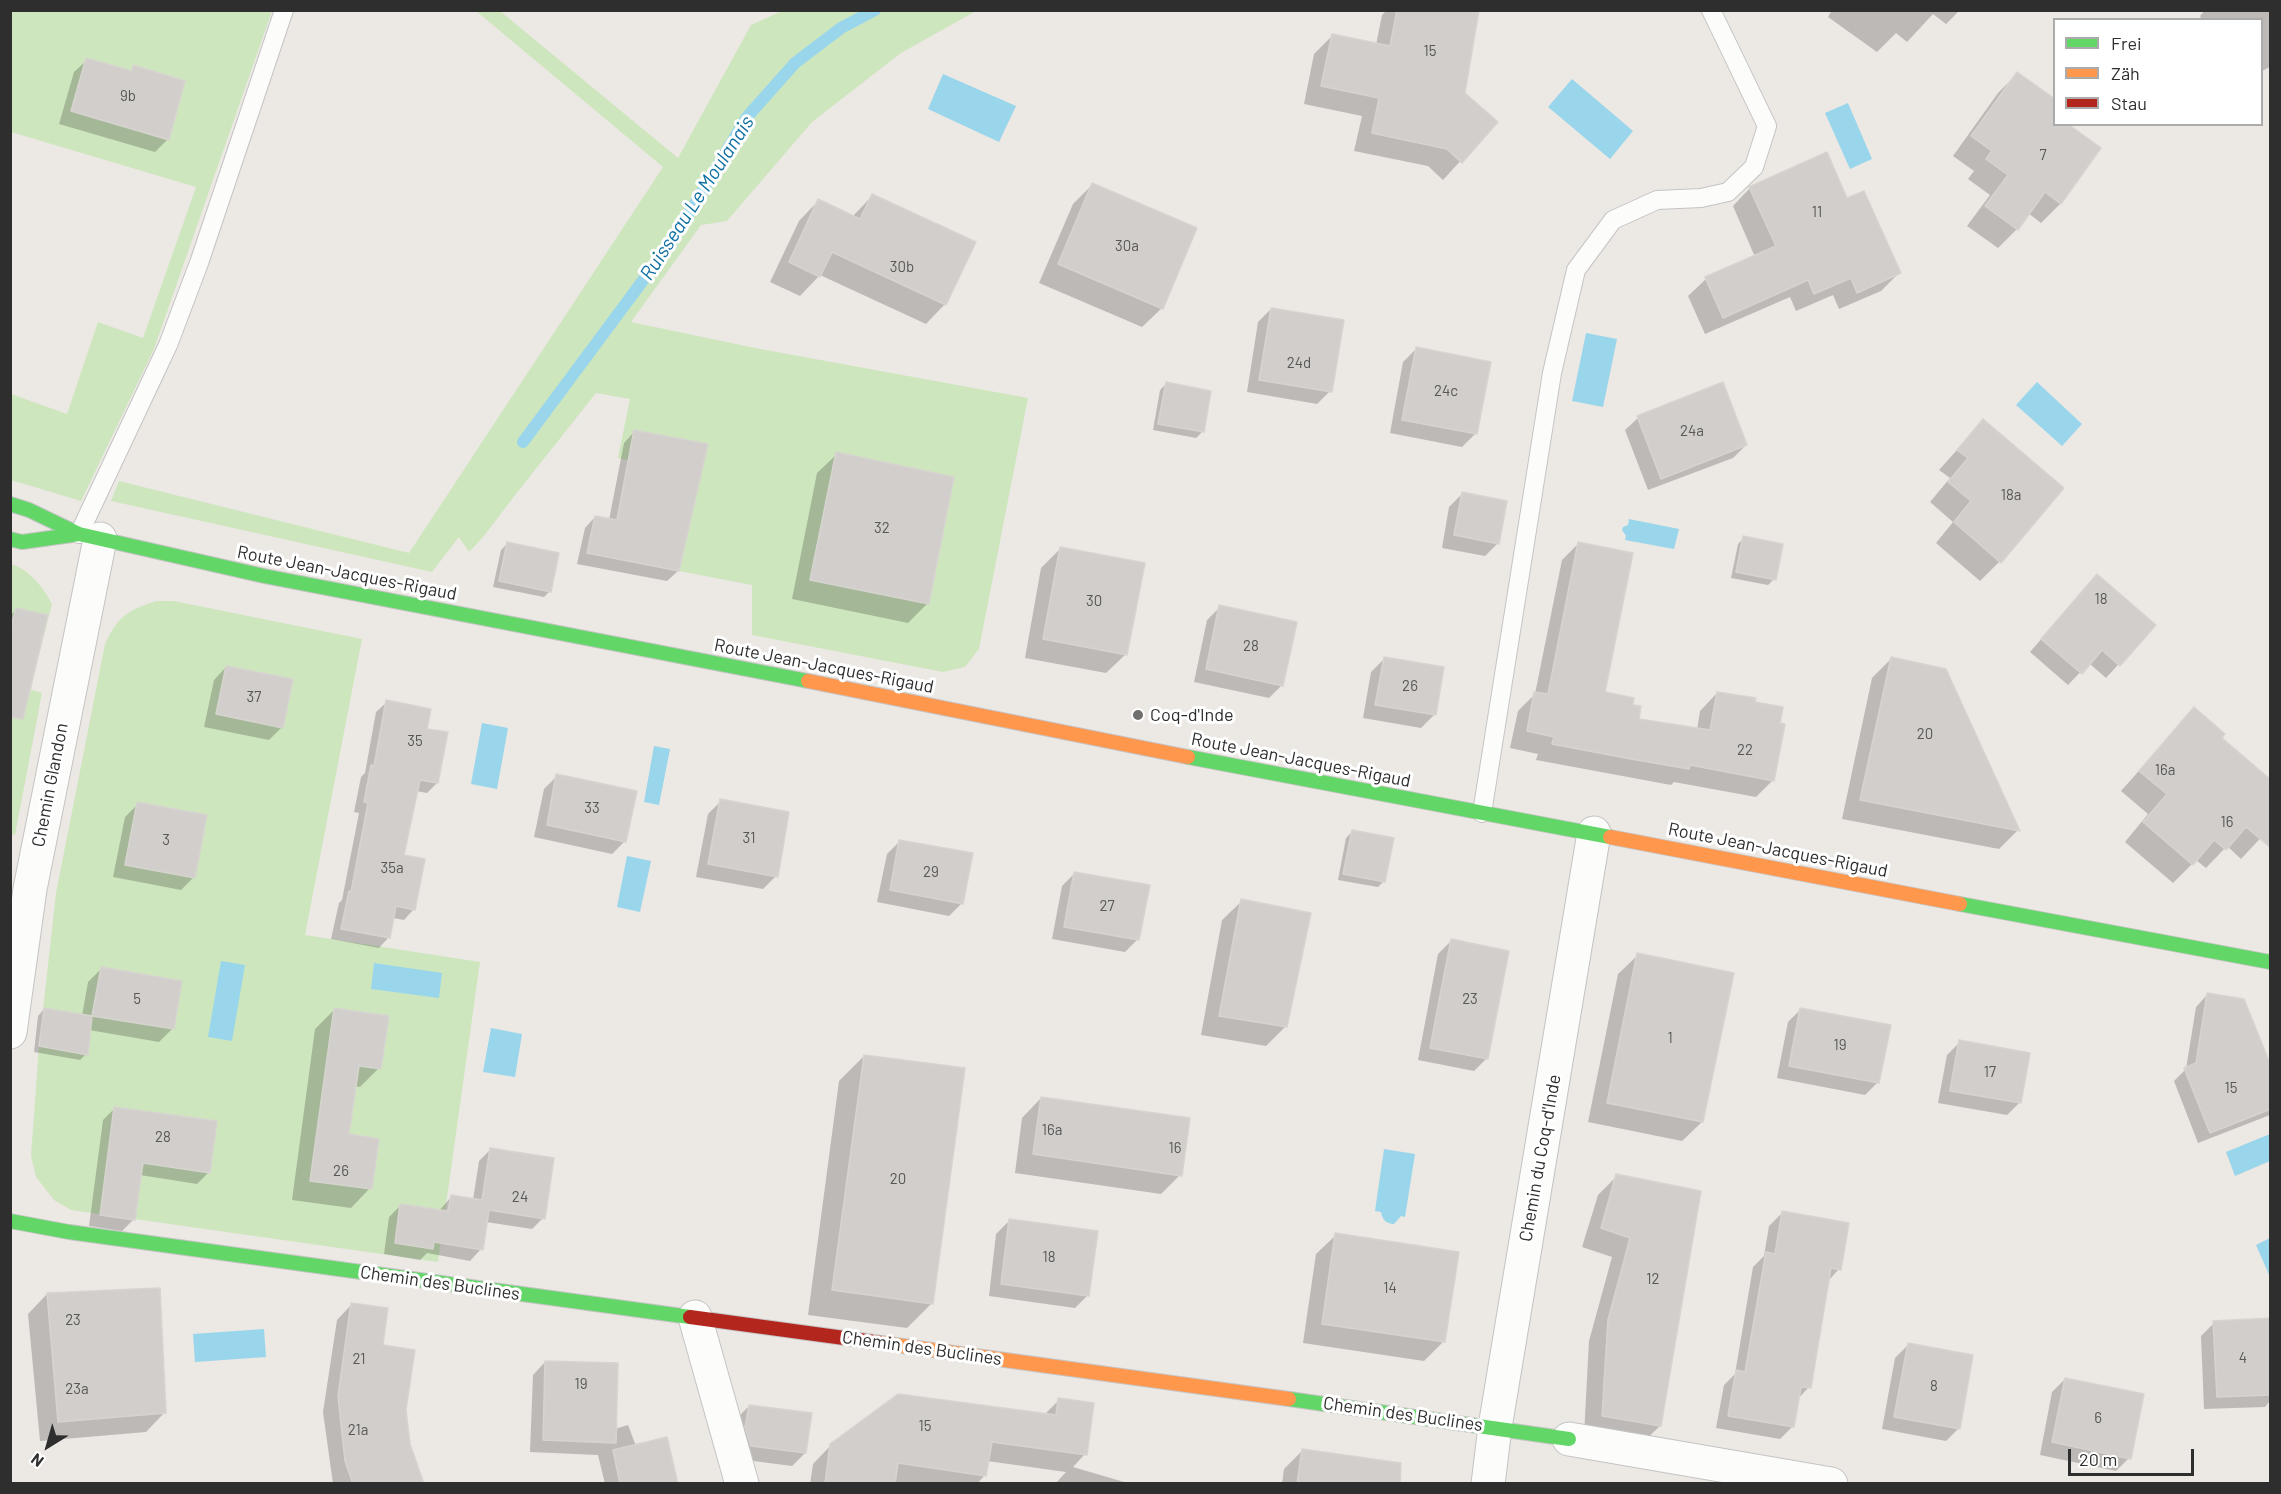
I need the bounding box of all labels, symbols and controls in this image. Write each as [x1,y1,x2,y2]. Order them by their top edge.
legend [2053,18,2263,126]
text: Frei [2111,32,2142,54]
house number: 15 [1424,42,1436,60]
text: Zäh [2111,62,2140,84]
house number: 9b [120,87,136,105]
text: Stau [2111,92,2147,114]
water label: Ruisseau Le Moulanais [635,111,759,285]
house number: 7 [2039,146,2047,164]
house number: 11 [1812,203,1822,221]
house number: 30a [1115,237,1139,255]
house number: 30b [890,258,914,276]
house number: 24d [1287,354,1311,372]
house number: 24c [1434,382,1458,400]
house number: 24a [1680,422,1704,440]
house number: 18a [2001,486,2021,504]
house number: 32 [874,519,890,537]
street label: Route Jean-Jacques-Rigaud [235,541,459,605]
house number: 18 [2094,590,2108,608]
house number: 30 [1086,592,1102,610]
street label: Route Jean-Jacques-Rigaud [712,634,936,698]
house number: 28 [1243,637,1259,655]
house number: 26 [1402,677,1418,695]
house number: 37 [247,688,261,706]
place label: Coq-d'Inde [1150,704,1234,726]
marker: Coq-d'Inde [1131,708,1145,722]
street label: Chemin Glandon [27,721,73,849]
house number: 20 [1917,725,1933,743]
street label: Route Jean-Jacques-Rigaud [1189,728,1413,792]
house number: 35 [407,732,423,750]
house number: 22 [1737,741,1753,759]
house number: 16a [2155,761,2175,779]
house number: 33 [584,799,600,817]
house number: 16 [2221,813,2233,831]
street label: Route Jean-Jacques-Rigaud [1666,818,1890,882]
house number: 31 [743,829,755,847]
house number: 3 [162,831,170,849]
house number: 35a [380,859,404,877]
house number: 29 [923,863,939,881]
house number: 27 [1099,897,1115,915]
house number: 5 [133,990,141,1008]
house number: 23 [1462,990,1478,1008]
house number: 1 [1667,1029,1673,1047]
house number: 19 [1833,1036,1847,1054]
house number: 17 [1984,1063,1996,1081]
street label: Chemin du Coq-d'Inde [1515,1073,1565,1243]
house number: 15 [2225,1079,2237,1097]
house number: 16a [1042,1121,1062,1139]
house number: 28 [155,1128,171,1146]
house number: 16 [1169,1139,1181,1157]
house number: 26 [333,1162,349,1180]
house number: 20 [890,1170,906,1188]
house number: 24 [512,1188,528,1206]
house number: 18 [1042,1248,1056,1266]
street label: Chemin des Buclines [359,1261,521,1305]
house number: 12 [1646,1270,1660,1288]
house number: 14 [1383,1279,1397,1297]
house number: 23 [65,1311,81,1329]
street label: Chemin des Buclines [841,1326,1003,1370]
house number: 4 [2239,1349,2247,1367]
house number: 21 [352,1350,366,1368]
house number: 19 [574,1375,588,1393]
house number: 8 [1930,1377,1938,1395]
house number: 23a [65,1380,89,1398]
street label: Chemin des Buclines [1322,1392,1484,1436]
house number: 6 [2094,1409,2102,1427]
north arrow [18,1416,78,1476]
house number: 15 [919,1417,931,1435]
house number: 21a [348,1421,368,1439]
scale bar [2071,1437,2197,1475]
text: 20 m [2079,1448,2117,1470]
text: N [27,1450,47,1472]

